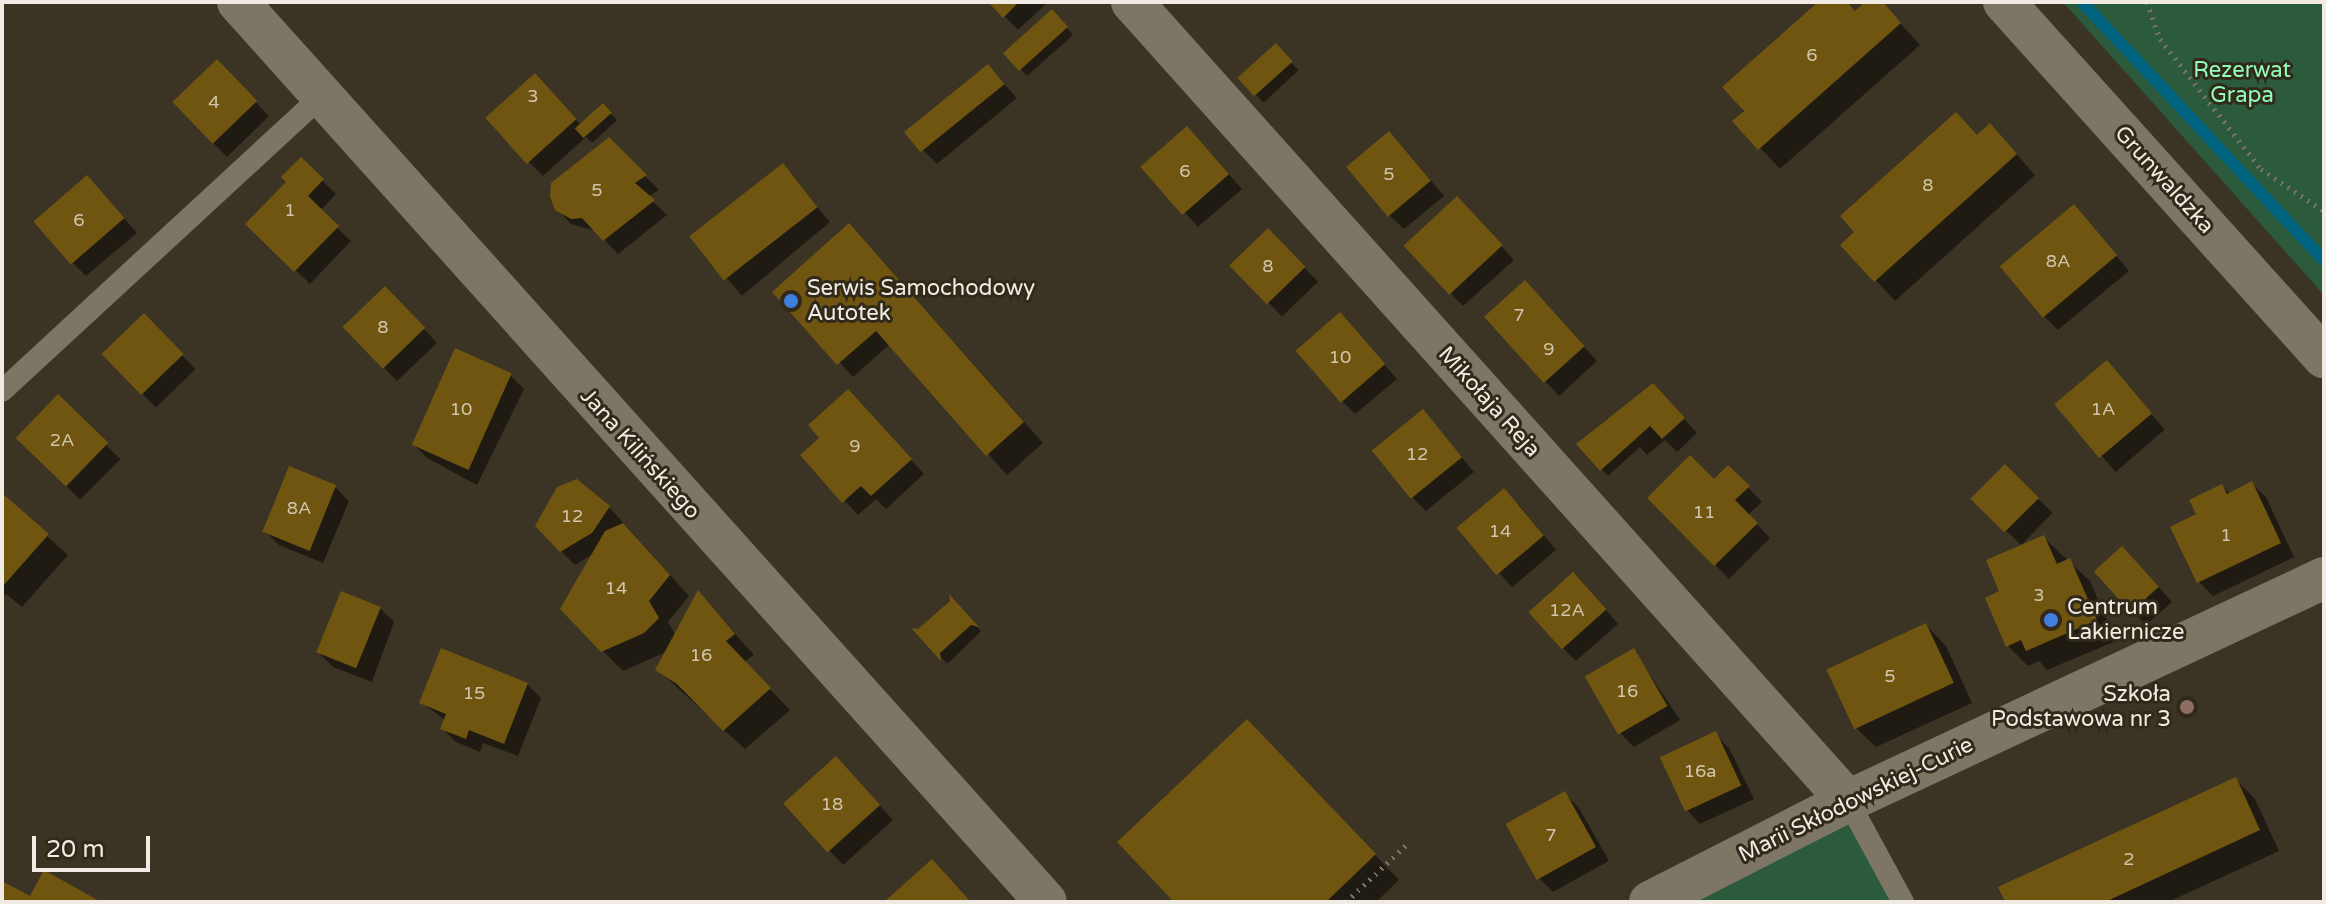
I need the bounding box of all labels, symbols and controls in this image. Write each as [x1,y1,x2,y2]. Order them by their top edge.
house number: 6 [1806,44,1818,66]
park label: Rezerwat Grapa [2193,57,2291,108]
house number: 3 [527,85,539,107]
house number: 4 [208,91,220,113]
street label: Grunwaldzka [2109,121,2219,239]
house number: 6 [1179,160,1191,182]
house number: 5 [1383,163,1395,185]
house number: 8 [1922,174,1934,196]
house number: 5 [591,179,603,201]
house number: 1 [284,199,296,221]
house number: 6 [73,209,85,231]
house number: 8A [2046,250,2070,272]
house number: 8 [1262,255,1274,277]
place label: Serwis Samochodowy Autotek [807,275,1035,326]
marker: Serwis Samochodowy Autotek [782,292,800,310]
house number: 7 [1513,304,1525,326]
house number: 8 [377,316,389,338]
house number: 9 [1543,338,1555,360]
street label: Mikołaja Reja [1433,341,1545,463]
house number: 10 [1329,346,1351,368]
street label: Jana Kilińskiego [575,383,705,525]
house number: 10 [450,398,472,420]
house number: 1A [2091,398,2115,420]
house number: 2A [50,429,74,451]
house number: 9 [849,435,861,457]
house number: 12 [1406,443,1428,465]
house number: 8A [287,497,311,519]
house number: 11 [1693,501,1715,523]
house number: 12 [561,505,583,527]
house number: 14 [1489,520,1511,542]
house number: 1 [2220,524,2232,546]
house number: 14 [605,577,627,599]
house number: 3 [2033,584,2045,606]
place label: Centrum Lakiernicze [2067,594,2184,646]
house number: 12A [1549,599,1585,621]
marker: Centrum Lakiernicze [2042,611,2060,629]
house number: 16 [690,644,712,666]
house number: 5 [1884,665,1896,687]
house number: 16 [1616,680,1638,702]
place label: Szkoła Podstawowa nr 3 [1991,681,2171,732]
house number: 15 [463,682,485,704]
marker: Szkoła Podstawowa nr 3 [2178,698,2196,716]
street label: Marii Skłodowskiej-Curie [1734,732,1978,868]
house number: 16a [1684,760,1716,782]
house number: 18 [821,793,843,815]
scale bar [36,820,154,870]
house number: 7 [1545,824,1557,846]
text: 20 m [46,835,104,864]
house number: 2 [2123,848,2135,870]

